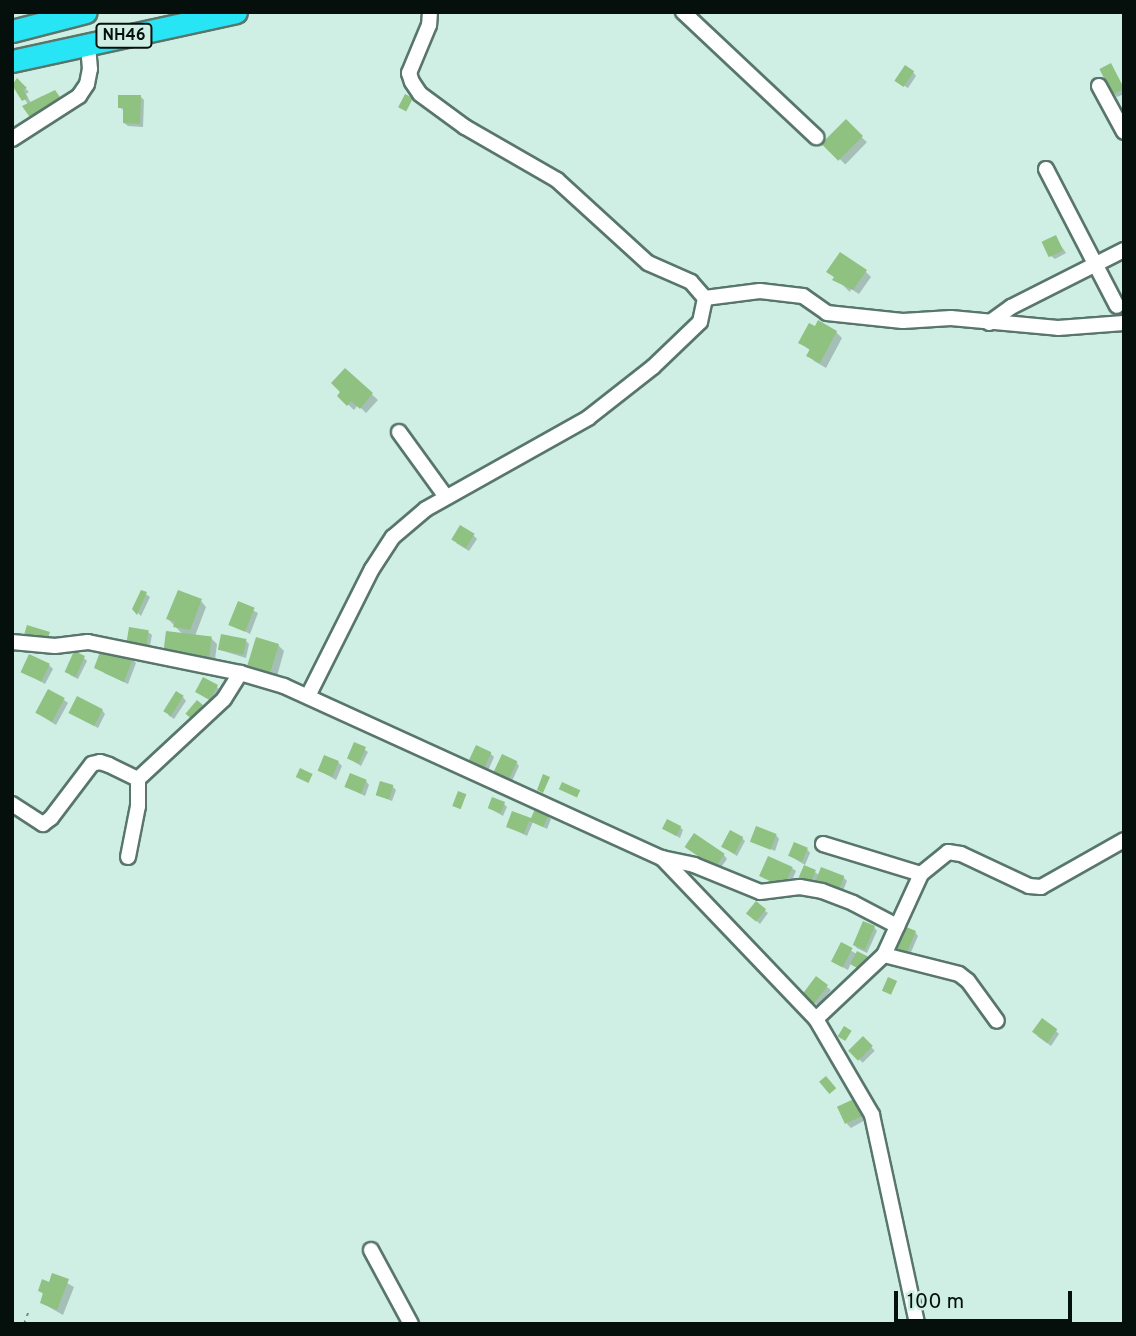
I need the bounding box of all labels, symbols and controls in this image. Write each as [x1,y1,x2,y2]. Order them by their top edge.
road number: NH46 [94,24,154,48]
scale bar [898,1276,1076,1320]
text: 100 m [907,1289,964,1316]

